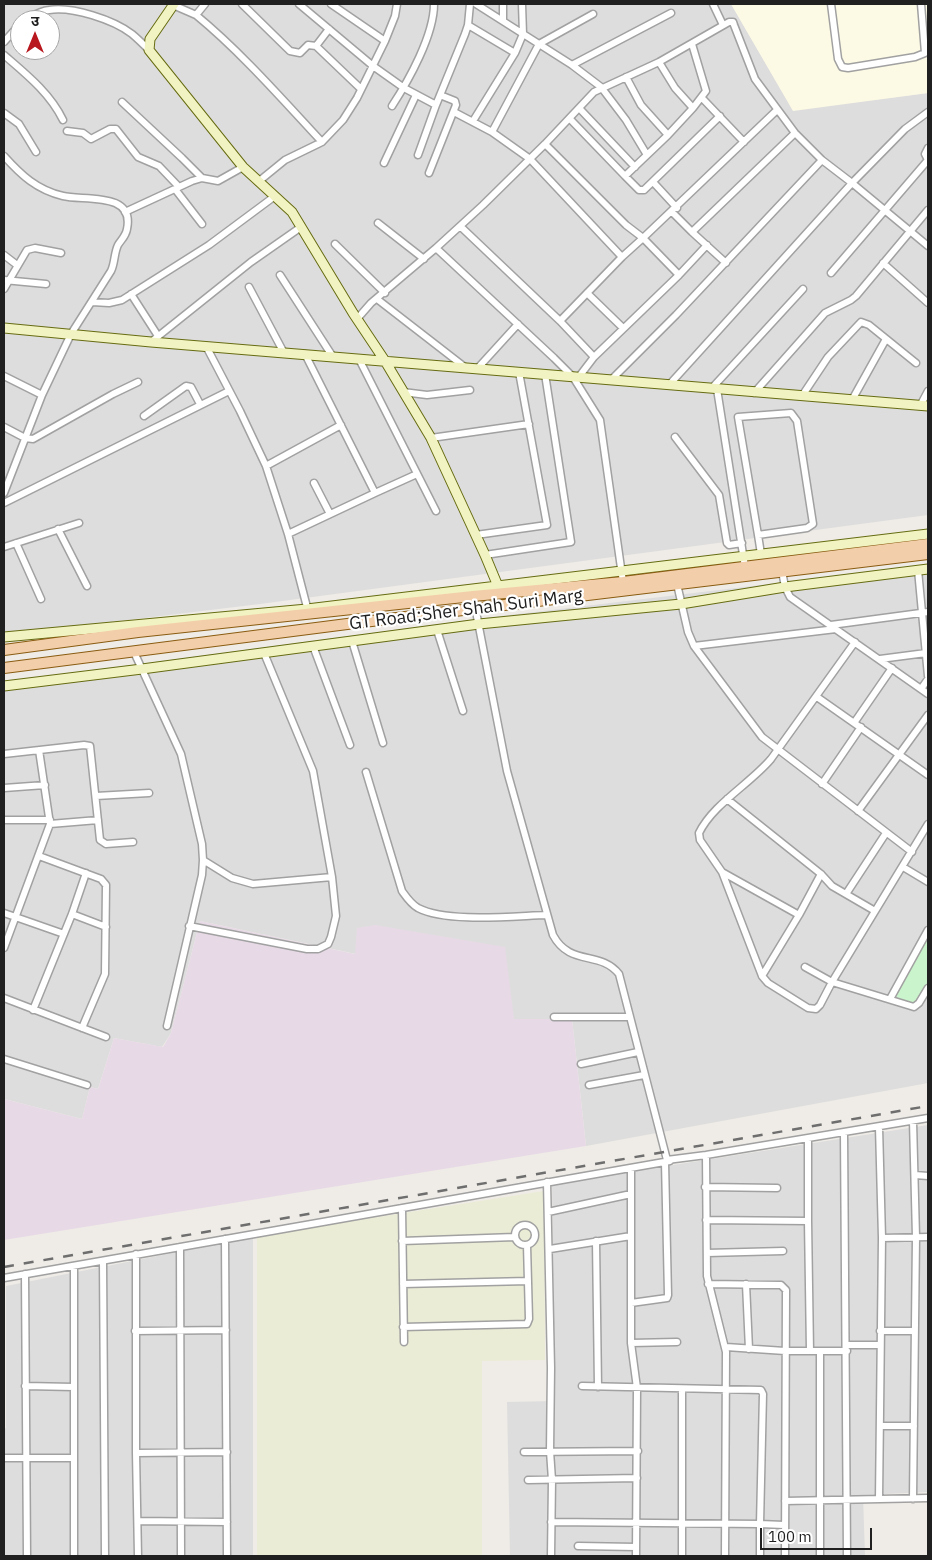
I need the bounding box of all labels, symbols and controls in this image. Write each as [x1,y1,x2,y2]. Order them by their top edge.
north arrow [10,10,60,60]
text: उ [31,12,39,30]
street label: GT Road;Sher Shah Suri Marg [348,585,584,635]
scale bar [762,1518,874,1550]
text: 100 m [768,1527,812,1546]

